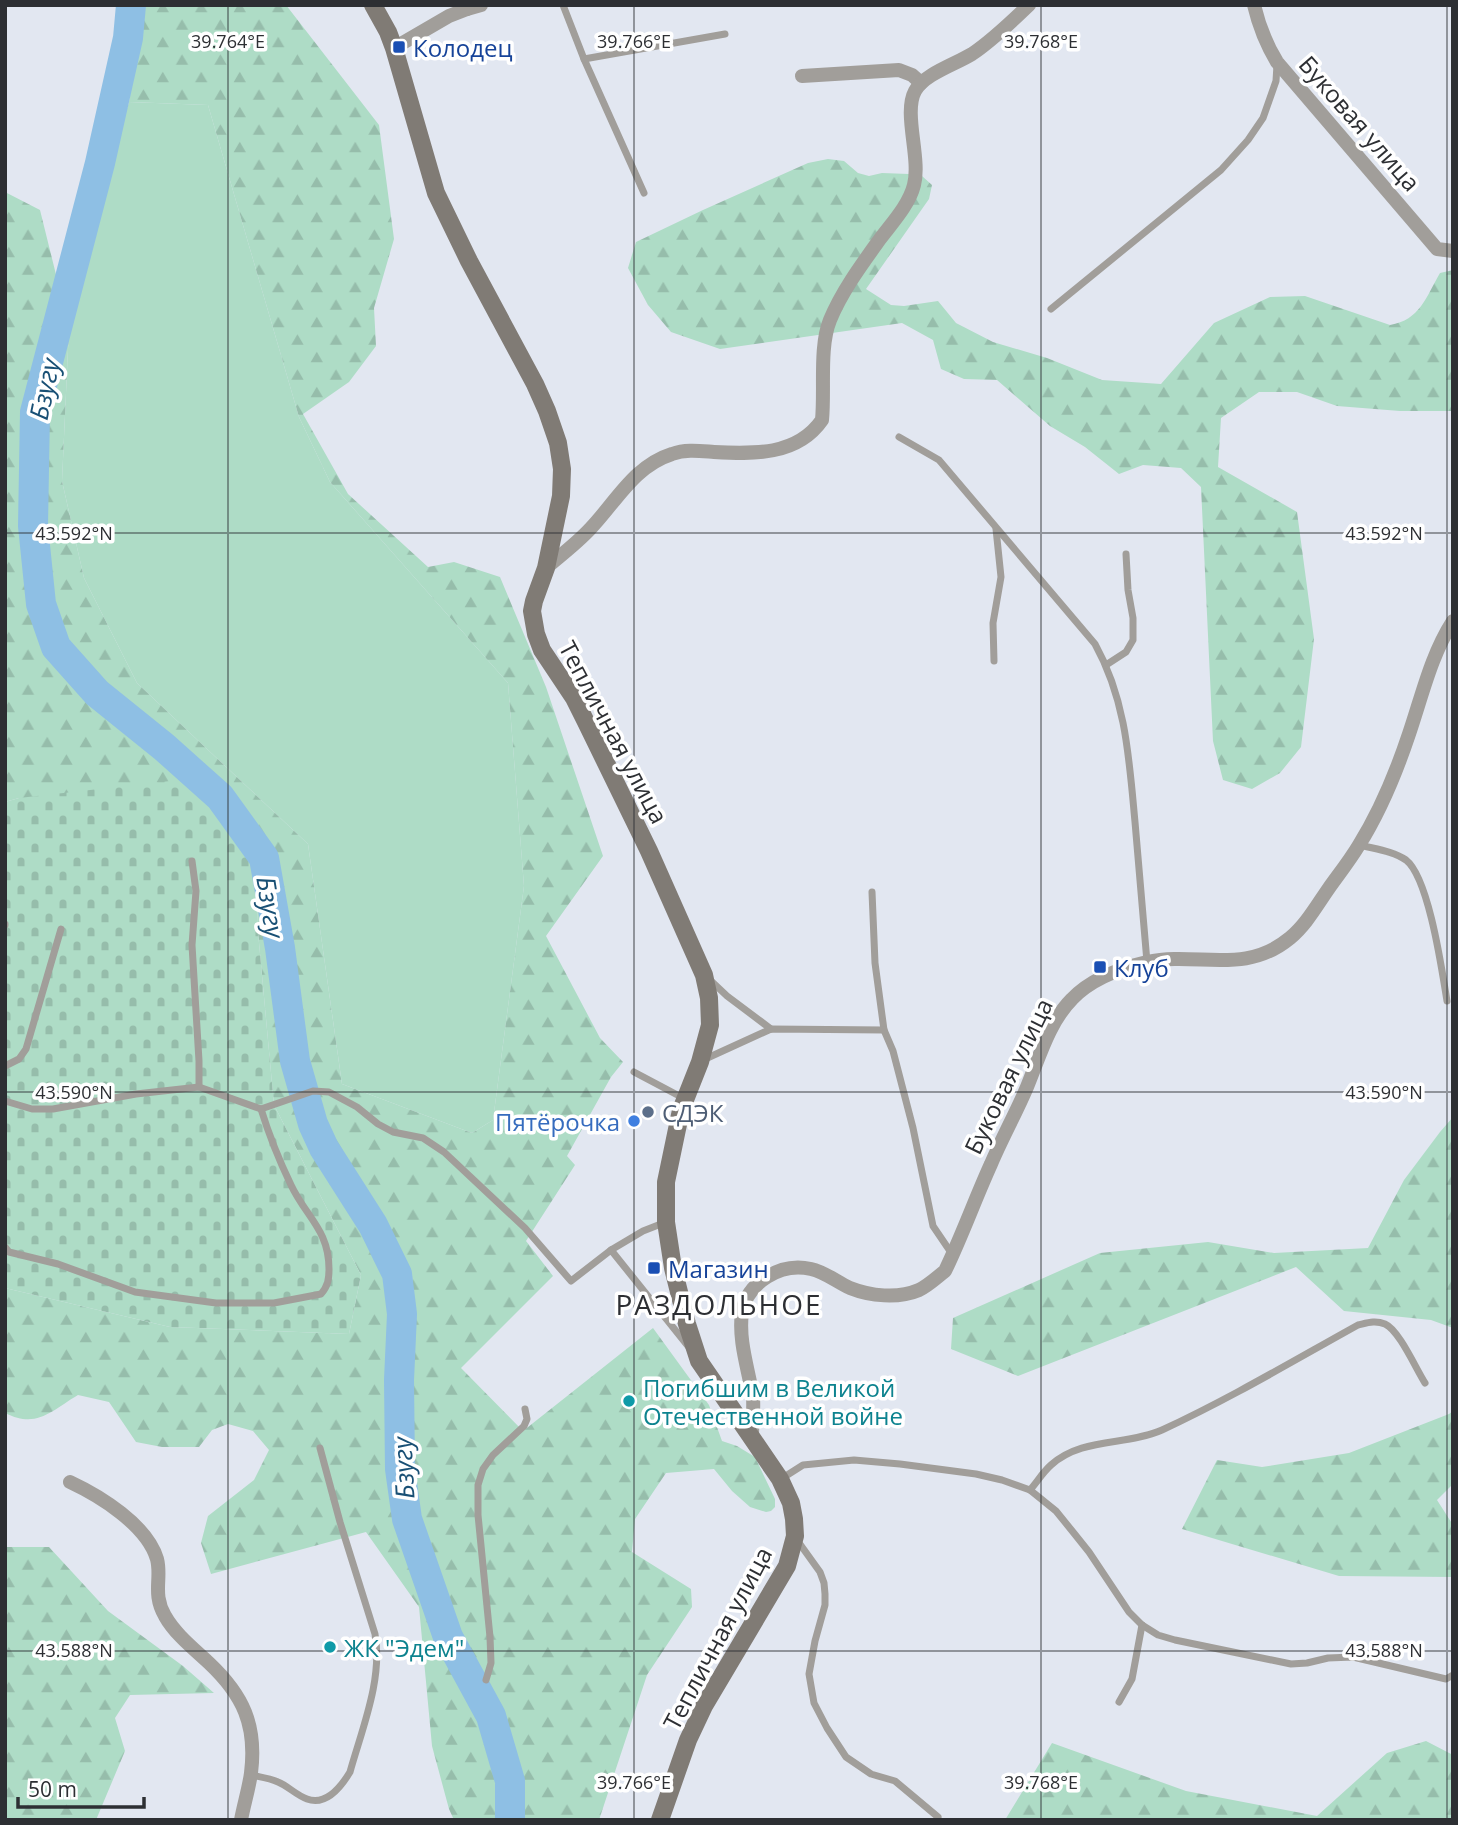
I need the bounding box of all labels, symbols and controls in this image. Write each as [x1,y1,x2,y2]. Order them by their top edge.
text: 39.764°E [191,29,265,53]
text: 39.766°E [597,29,671,53]
text: 39.768°E [1004,29,1078,53]
place label: Колодец [413,31,513,64]
marker: Колодец [391,39,407,55]
street label: Буковая улица [1292,48,1428,198]
water label: Бзугу [20,353,68,423]
text: 43.592°N [35,521,113,545]
text: 43.592°N [1345,521,1423,545]
street label: Тепличная улица [552,635,676,829]
water label: Бзугу [248,874,294,942]
place label: Клуб [1114,951,1169,984]
marker: Клуб [1092,959,1108,975]
street label: Буковая улица [956,993,1060,1159]
text: 43.590°N [35,1080,113,1104]
text: 43.590°N [1345,1080,1423,1104]
place label: СДЭК [662,1096,724,1129]
marker: СДЭК [640,1104,656,1120]
place label: Пятёрочка [495,1105,620,1138]
marker: Пятёрочка [626,1113,642,1129]
place label: Магазин [668,1252,769,1285]
marker: Магазин [646,1260,662,1276]
district label: РАЗДОЛЬНОЕ [615,1285,823,1323]
place label: Погибшим в Великой Отечественной войне [643,1371,903,1432]
marker: Погибшим в Великой Отечественной войне [621,1393,637,1409]
water label: Бзугу [383,1434,423,1500]
street label: Тепличная улица [655,1541,779,1735]
place label: ЖК "Эдем" [344,1631,464,1664]
text: 43.588°N [35,1638,113,1662]
text: 43.588°N [1345,1638,1423,1662]
marker: ЖК "Эдем" [322,1639,338,1655]
scale bar [18,1766,144,1810]
text: 39.766°E [597,1770,671,1794]
text: 39.768°E [1004,1770,1078,1794]
text: 50 m [28,1775,77,1803]

